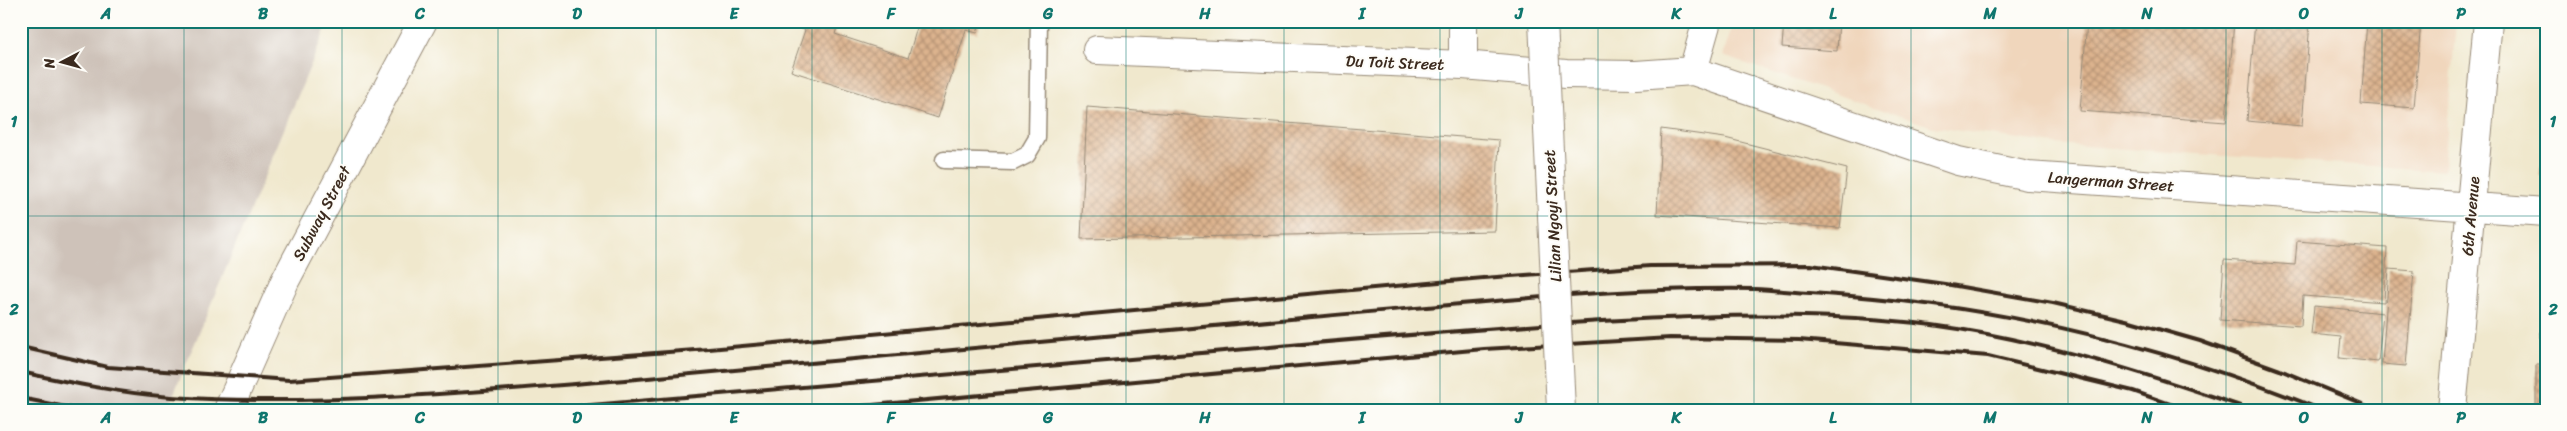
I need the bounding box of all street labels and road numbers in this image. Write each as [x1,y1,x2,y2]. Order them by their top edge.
street label: Du Toit Street [1345,46,1445,79]
street label: Lilian Ngoyi Street [1535,149,1570,283]
street label: Subway Street [284,160,359,266]
street label: Langerman Street [2047,163,2175,200]
street label: 6th Avenue [2453,175,2488,257]

